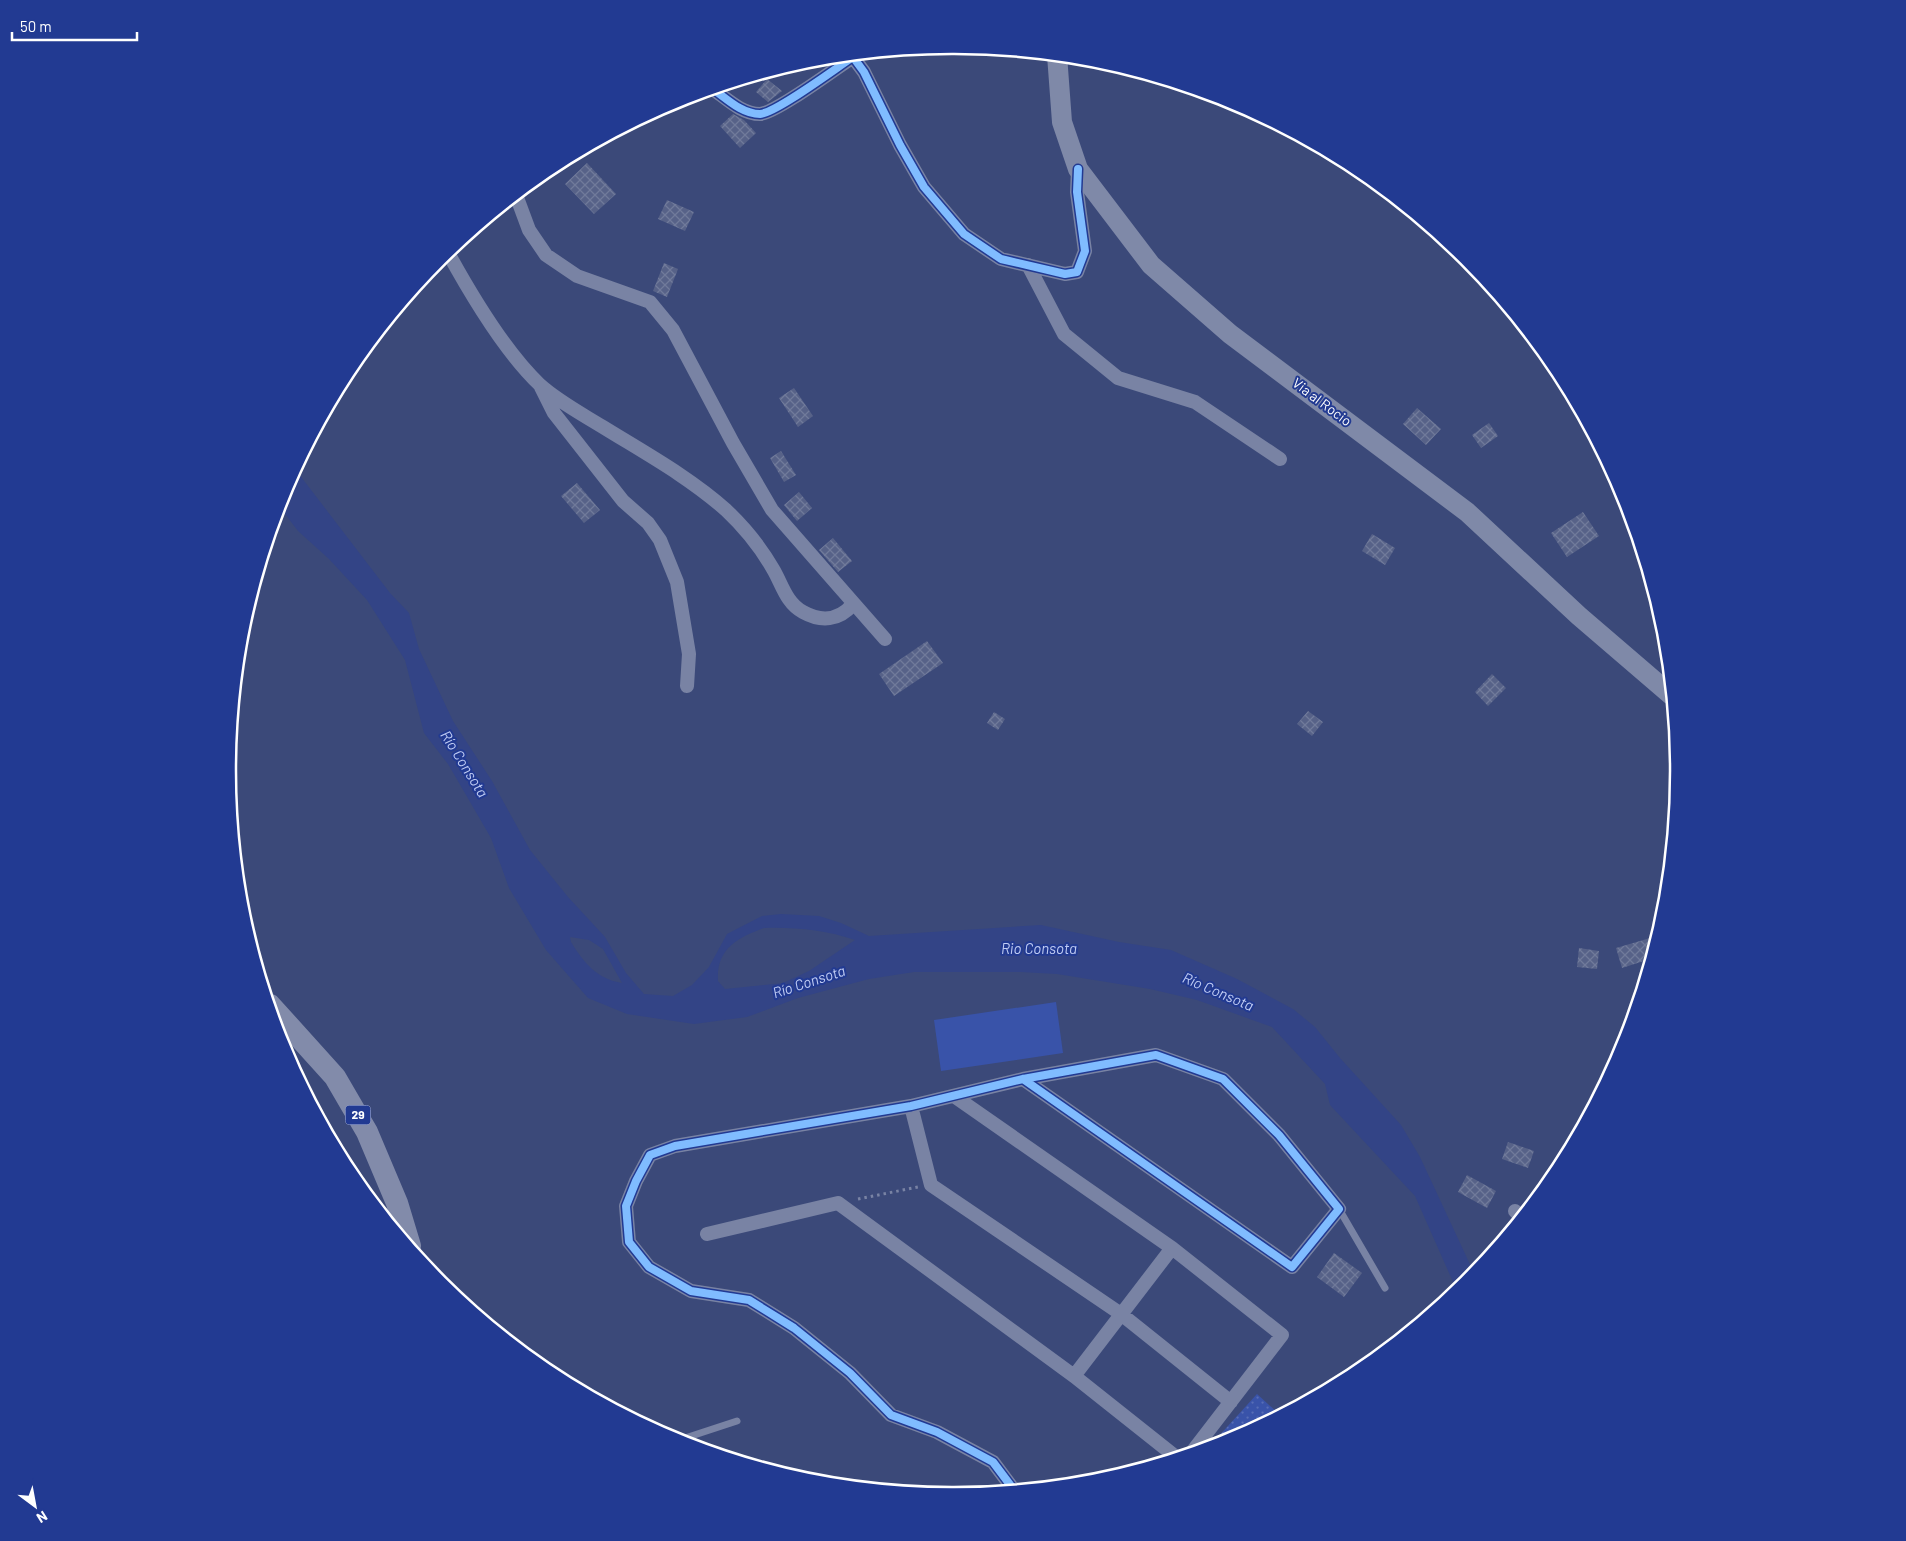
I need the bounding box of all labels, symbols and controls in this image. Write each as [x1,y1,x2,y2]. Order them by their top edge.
scale bar [12,10,138,42]
text: 50 m [20,17,52,35]
street label: Via al Rocio [1289,374,1355,429]
water label: Río Consota [437,727,492,800]
water label: Rio Consota [1001,939,1077,957]
water label: Río Consota [770,961,847,1001]
water label: Río Consota [1180,968,1257,1014]
road number: 29 [346,1106,370,1124]
north arrow [10,1481,60,1531]
text: N [34,1508,51,1527]

